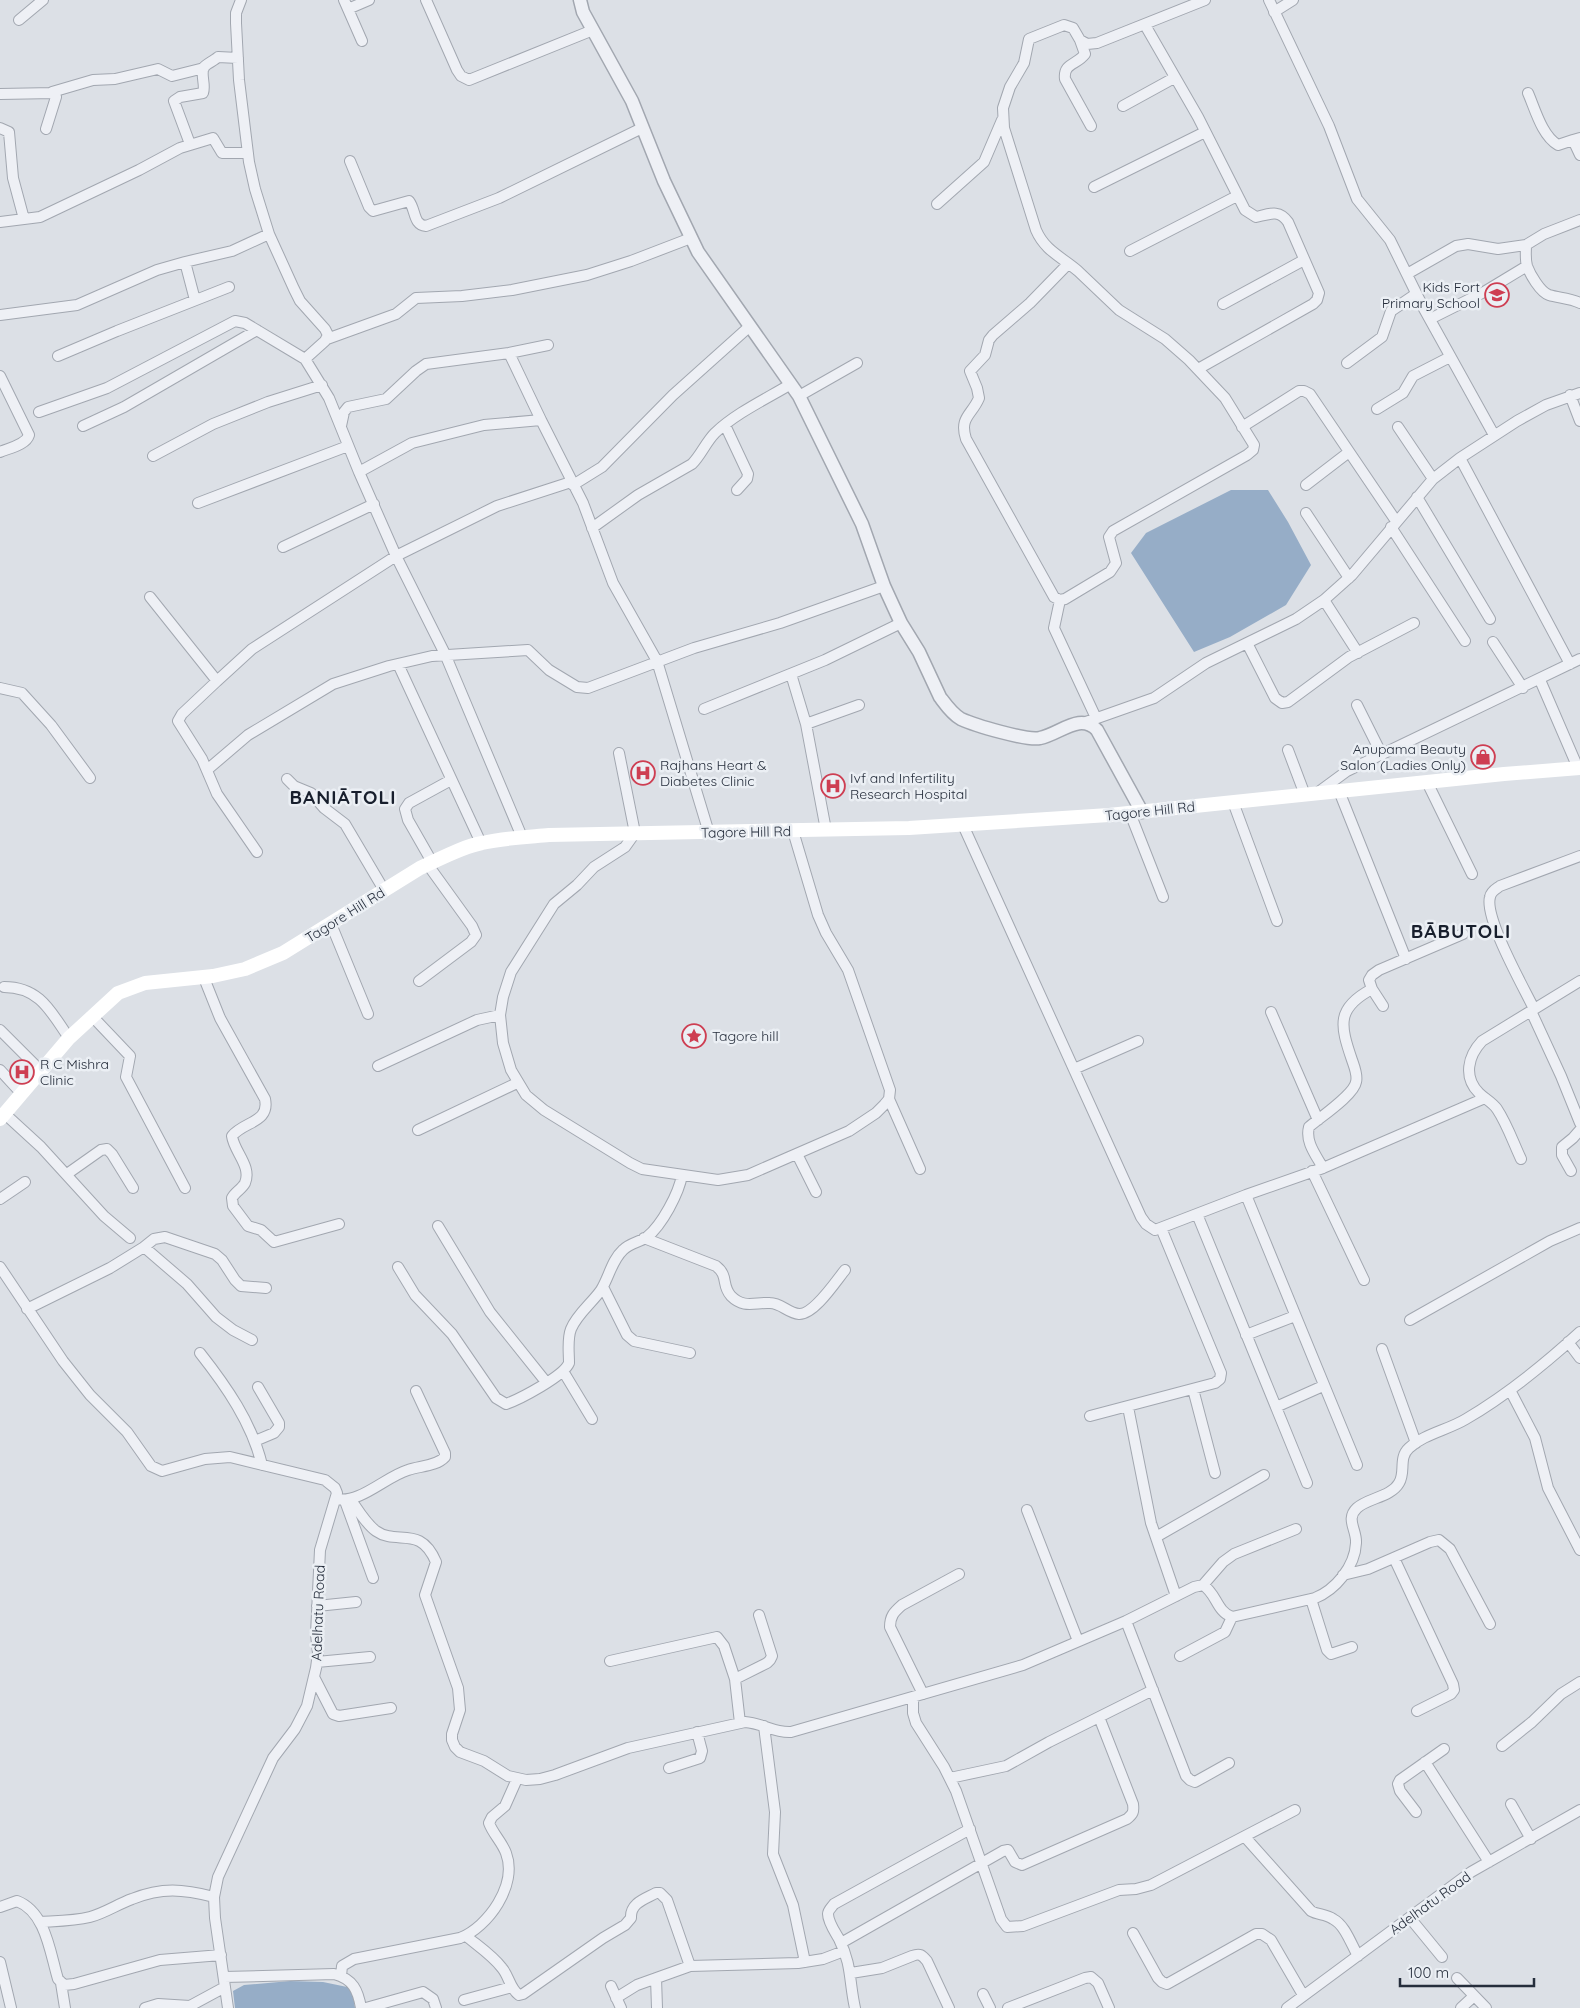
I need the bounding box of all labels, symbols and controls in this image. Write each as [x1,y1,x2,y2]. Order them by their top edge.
place label: Kids Fort Primary School [1382,278,1480,312]
school or university icon: Kids Fort Primary School [1484,282,1510,308]
place label: Anupama Beauty Salon (Ladies Only) [1340,740,1466,774]
shop icon: Anupama Beauty Salon (Ladies Only) [1470,744,1496,770]
place label: Rajhans Heart & Diabetes Clinic [660,756,767,790]
hospital icon: Rajhans Heart & Diabetes Clinic [630,760,656,786]
place label: Ivf and Infertility Research Hospital [850,769,967,803]
hospital icon: Ivf and Infertility Research Hospital [820,773,846,799]
district label: BANIĀTOLI [290,785,396,809]
street label: Tagore Hill Rd [1104,797,1196,825]
street label: Tagore Hill Rd [701,822,791,842]
street label: Tagore Hill Rd [302,883,388,947]
district label: BĀBUTOLI [1411,919,1511,943]
place icon: Tagore hill [681,1023,707,1049]
place label: Tagore hill [712,1027,779,1045]
place label: R C Mishra Clinic [40,1055,109,1089]
hospital icon: R C Mishra Clinic [9,1059,35,1085]
street label: Adelhatu Road [307,1565,329,1661]
street label: Adelhatu Road [1386,1867,1474,1939]
scale bar [1400,1956,1534,1988]
text: 100 m [1408,1963,1449,1982]

